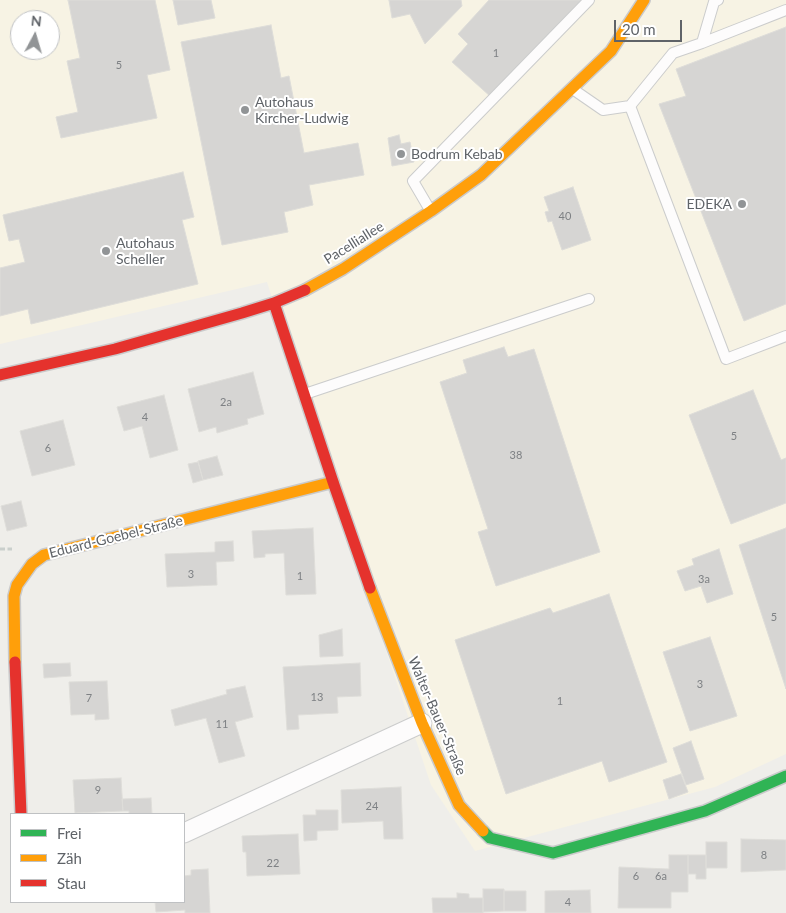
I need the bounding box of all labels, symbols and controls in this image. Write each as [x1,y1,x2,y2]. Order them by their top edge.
north arrow [10,10,60,60]
scale bar [616,10,684,42]
text: N [30,12,43,30]
text: 20 m [622,20,656,38]
house number: 1 [493,46,499,60]
house number: 5 [116,58,122,72]
place label: Autohaus Kircher-Ludwig [255,94,348,126]
marker: Autohaus Kircher-Ludwig [239,104,251,116]
place label: Bodrum Kebab [411,146,502,162]
marker: Bodrum Kebab [395,148,407,160]
place label: EDEKA [686,196,732,212]
marker: EDEKA [736,198,748,210]
house number: 40 [559,209,571,223]
street label: Pacelliallee [321,218,387,268]
place label: Autohaus Scheller [116,235,175,268]
marker: Autohaus Scheller [100,245,112,257]
house number: 2a [220,395,232,409]
house number: 4 [142,410,148,424]
house number: 5 [731,429,737,443]
house number: 6 [45,441,51,455]
house number: 38 [510,448,522,462]
street label: Eduard-Goebel-Straße [47,512,185,562]
house number: 3 [188,567,194,581]
house number: 1 [297,569,303,583]
house number: 3a [698,572,710,586]
house number: 5 [771,610,777,624]
street label: Walter-Bauer-Straße [404,654,470,778]
house number: 3 [697,677,703,691]
house number: 13 [311,690,323,704]
house number: 7 [86,691,92,705]
house number: 1 [557,694,563,708]
house number: 11 [216,717,228,731]
house number: 9 [95,783,101,797]
house number: 24 [366,799,378,813]
legend [10,813,185,903]
text: Frei [57,824,82,842]
house number: 8 [761,848,767,862]
text: Zäh [57,849,82,867]
house number: 22 [267,856,279,870]
house number: 6 [633,869,639,883]
house number: 6a [655,869,667,883]
text: Stau [57,874,86,892]
house number: 4 [565,895,571,909]

